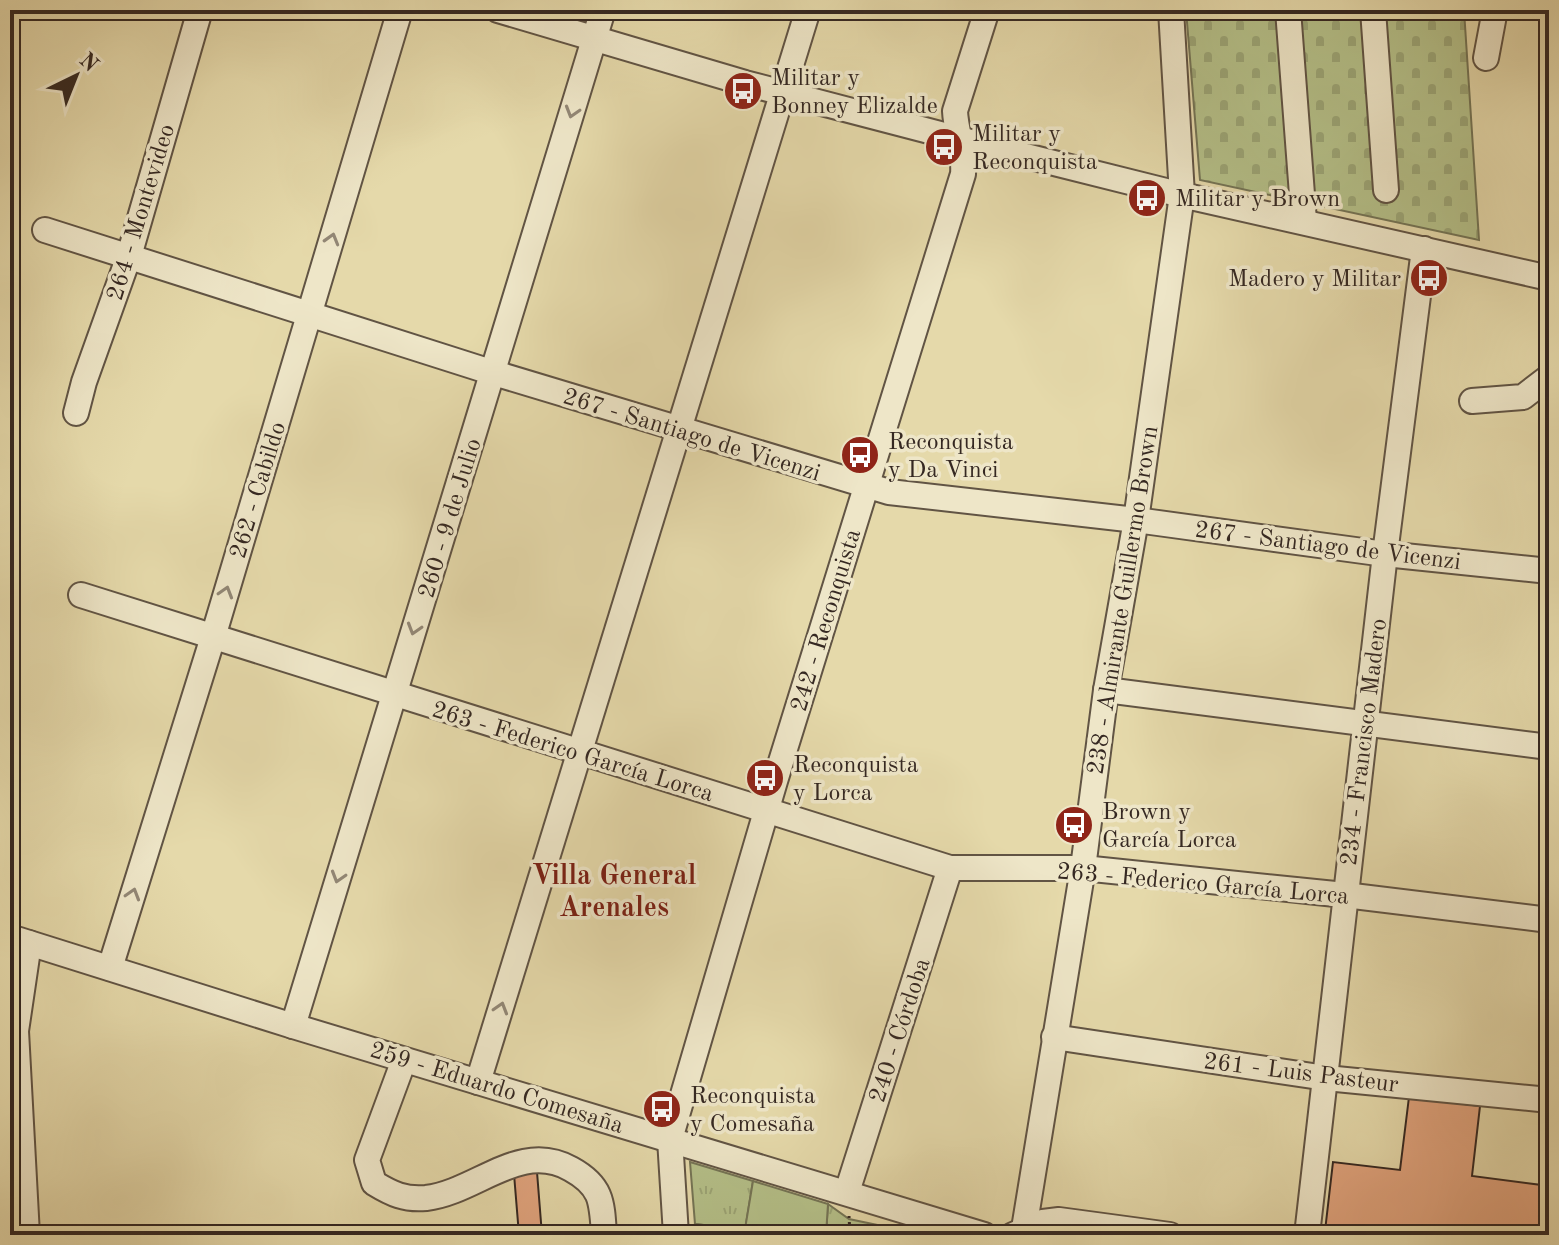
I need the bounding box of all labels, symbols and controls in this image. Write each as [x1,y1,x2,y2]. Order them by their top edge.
north arrow [36,36,116,116]
text: N [75,49,102,77]
place label: Militar y Bonney Elizalde [771,67,938,119]
bus stop icon: Militar y Bonney Elizalde [722,70,764,112]
one-way arrow [565,105,581,119]
street label: 264 - Montevideo [104,121,180,304]
place label: Militar y Reconquista [972,123,1098,175]
bus stop icon: Militar y Reconquista [923,126,965,168]
bus stop icon: Militar y Brown [1126,177,1168,219]
place label: Militar y Brown [1175,188,1340,212]
one-way arrow [323,233,339,246]
bus stop icon: Madero y Militar [1408,257,1450,299]
place label: Madero y Militar [1228,268,1401,292]
street label: 267 - Santiago de Vicenzi [560,385,823,487]
street label: 262 - Cabildo [227,419,291,562]
street label: 238 - Almirante Guillermo Brown [1085,424,1163,776]
place label: Reconquista y Da Vinci [888,431,1014,483]
bus stop icon: Reconquista y Da Vinci [839,434,881,476]
street label: 260 - 9 de Julio [415,436,487,601]
street label: 267 - Santiago de Vicenzi [1193,519,1462,575]
street label: 242 - Reconquista [788,526,866,715]
one-way arrow [217,586,233,599]
street label: 234 - Francisco Madero [1338,617,1392,867]
one-way arrow [407,621,423,635]
street label: 263 - Federico García Lorca [429,699,716,807]
place label: Reconquista y Lorca [793,754,919,806]
bus stop icon: Reconquista y Lorca [744,757,786,799]
place label: Brown y García Lorca [1102,801,1237,853]
bus stop icon: Brown y García Lorca [1053,804,1095,846]
street label: 263 - Federico García Lorca [1056,860,1350,910]
district label: Villa General Arenales [532,863,697,923]
one-way arrow [331,870,347,884]
one-way arrow [124,888,140,901]
street label: 240 - Córdoba [866,955,936,1106]
one-way arrow [492,1001,508,1015]
street label: 259 - Eduardo Comesaña [367,1039,626,1139]
street label: 261 - Luis Pasteur [1202,1050,1400,1098]
place label: Reconquista y Comesaña [690,1085,816,1137]
bus stop icon: Reconquista y Comesaña [641,1088,683,1130]

